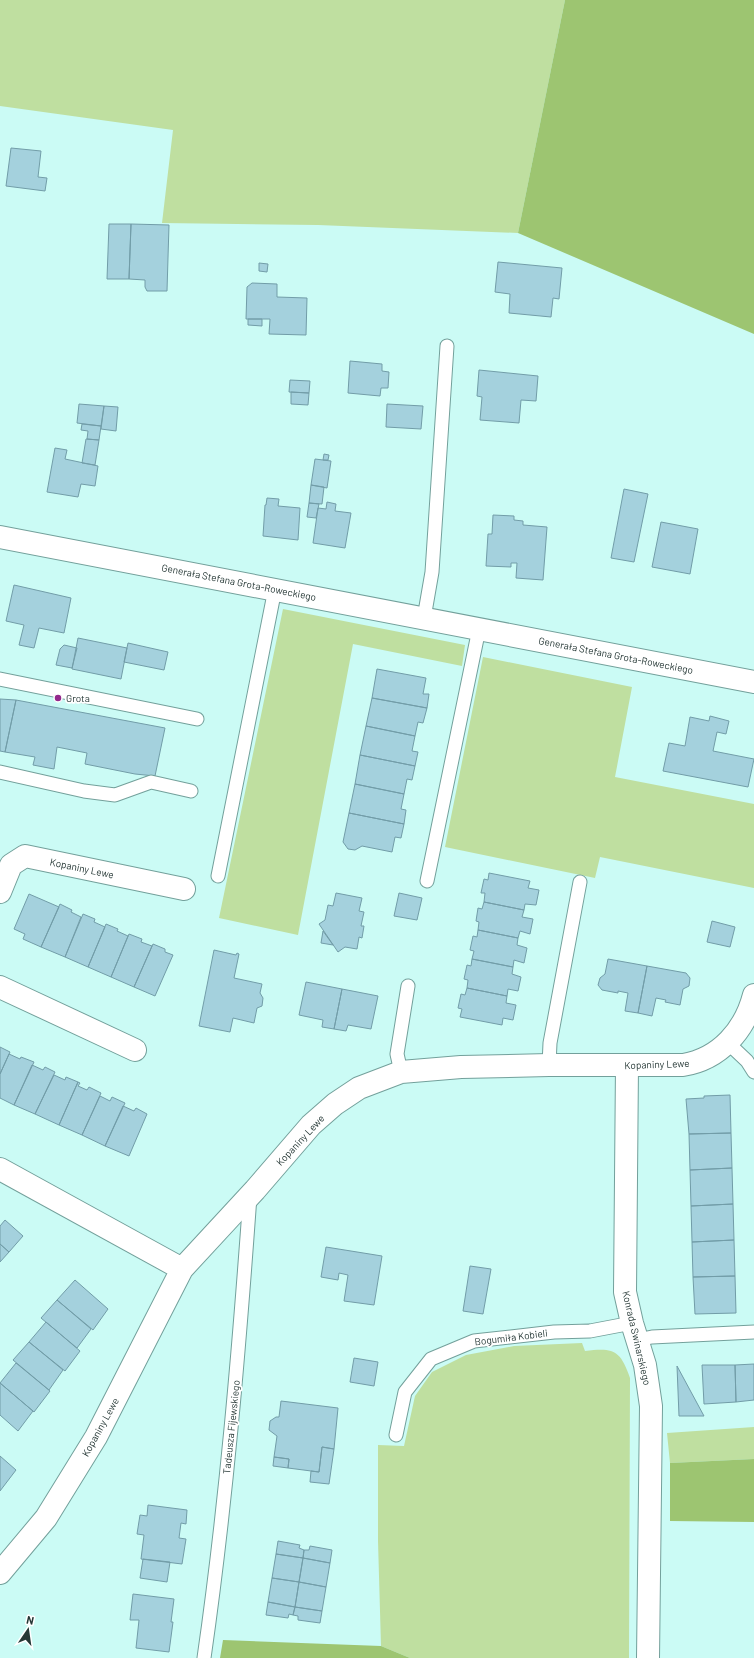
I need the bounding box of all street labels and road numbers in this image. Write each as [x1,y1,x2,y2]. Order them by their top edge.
street label: Generała Stefana Grota-Roweckiego [161,561,317,603]
street label: Generała Stefana Grota-Roweckiego [538,634,694,676]
street label: Kopaniny Lewe [49,855,115,881]
street label: Kopaniny Lewe [624,1057,690,1071]
street label: Kopaniny Lewe [273,1112,327,1168]
street label: Konrada Swinarskiego [620,1290,654,1386]
street label: Bogumiła Kobieli [474,1327,548,1347]
street label: Tadeusza Fijewskiego [220,1379,242,1475]
street label: Kopaniny Lewe [79,1396,121,1458]

